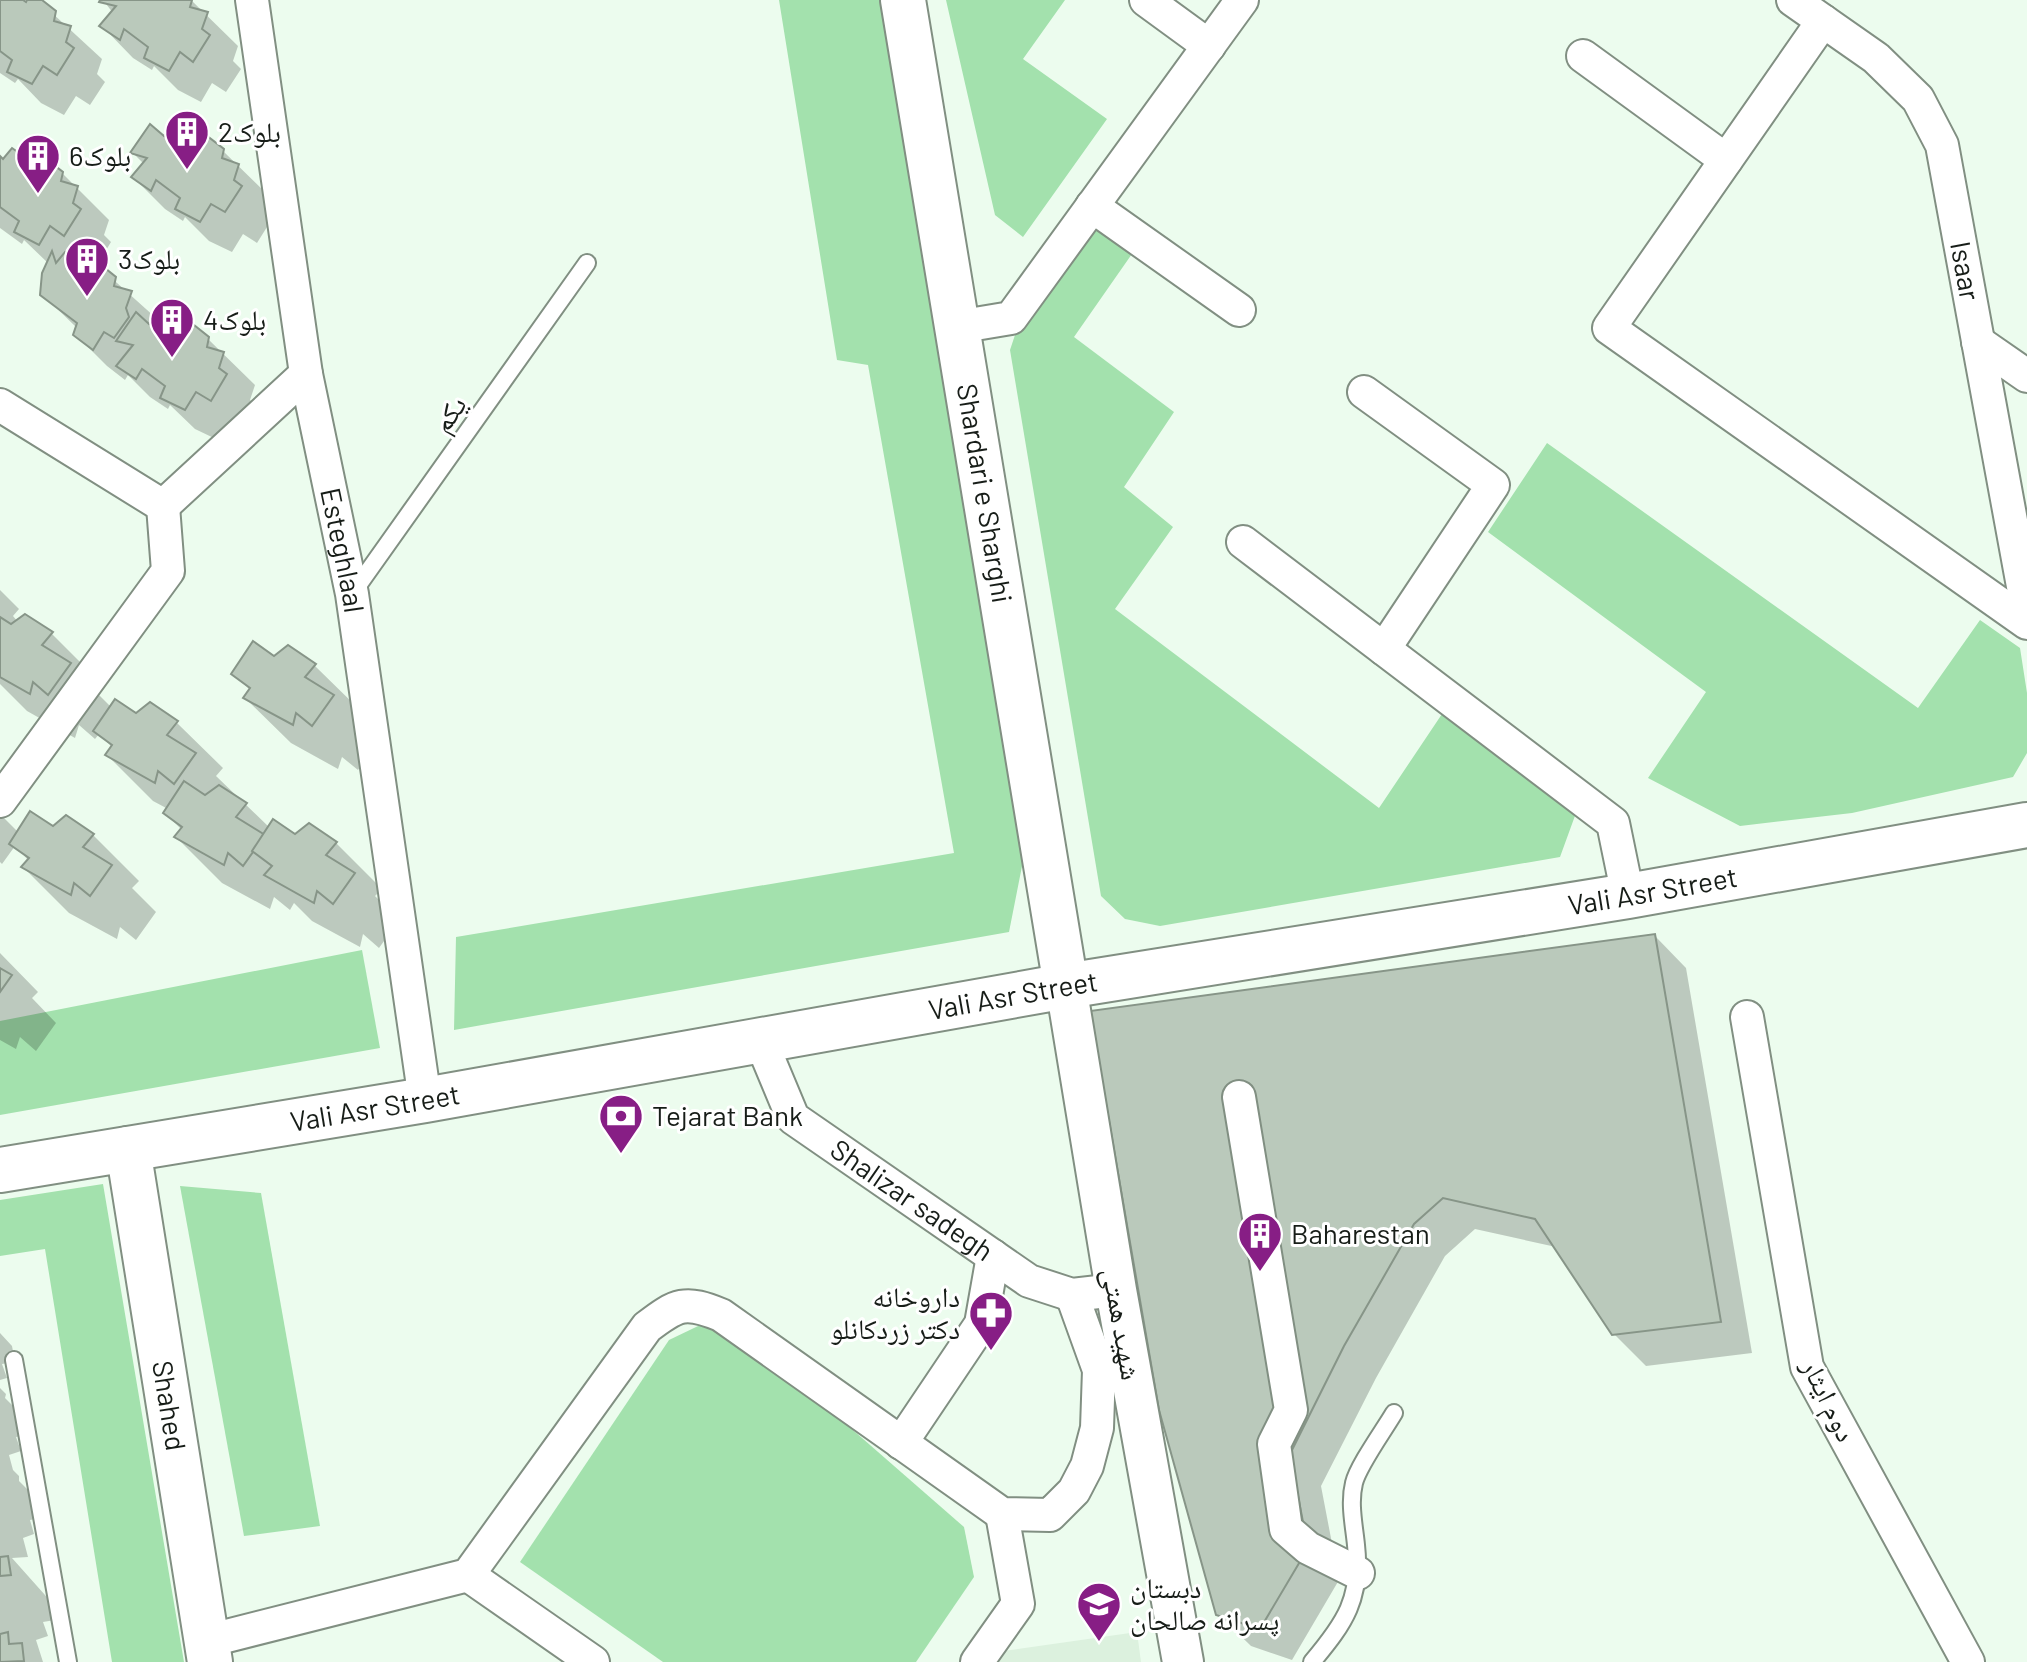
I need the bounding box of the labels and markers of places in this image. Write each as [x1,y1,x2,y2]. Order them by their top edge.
building icon: بلوک2 [163,108,211,171]
place label: بلوک2 [218,114,281,148]
building icon: بلوک6 [14,132,62,195]
place label: بلوک6 [69,138,131,172]
building icon: بلوک3 [63,235,111,298]
place label: بلوک3 [118,241,180,275]
building icon: بلوک4 [148,296,196,359]
place label: بلوک4 [203,302,266,336]
bank icon: Tejarat Bank [597,1092,645,1155]
place label: Tejarat Bank [652,1098,803,1132]
building icon: Baharestan [1236,1210,1284,1273]
place label: Baharestan [1291,1216,1430,1250]
place label: داروخانه دکتر زردکانلو [830,1279,960,1345]
pharmacy icon: داروخانه دکتر زردکانلو [967,1289,1015,1352]
place label: دبستان پسرانه صالحان [1130,1570,1279,1637]
school or university icon: دبستان پسرانه صالحان [1075,1580,1123,1643]

